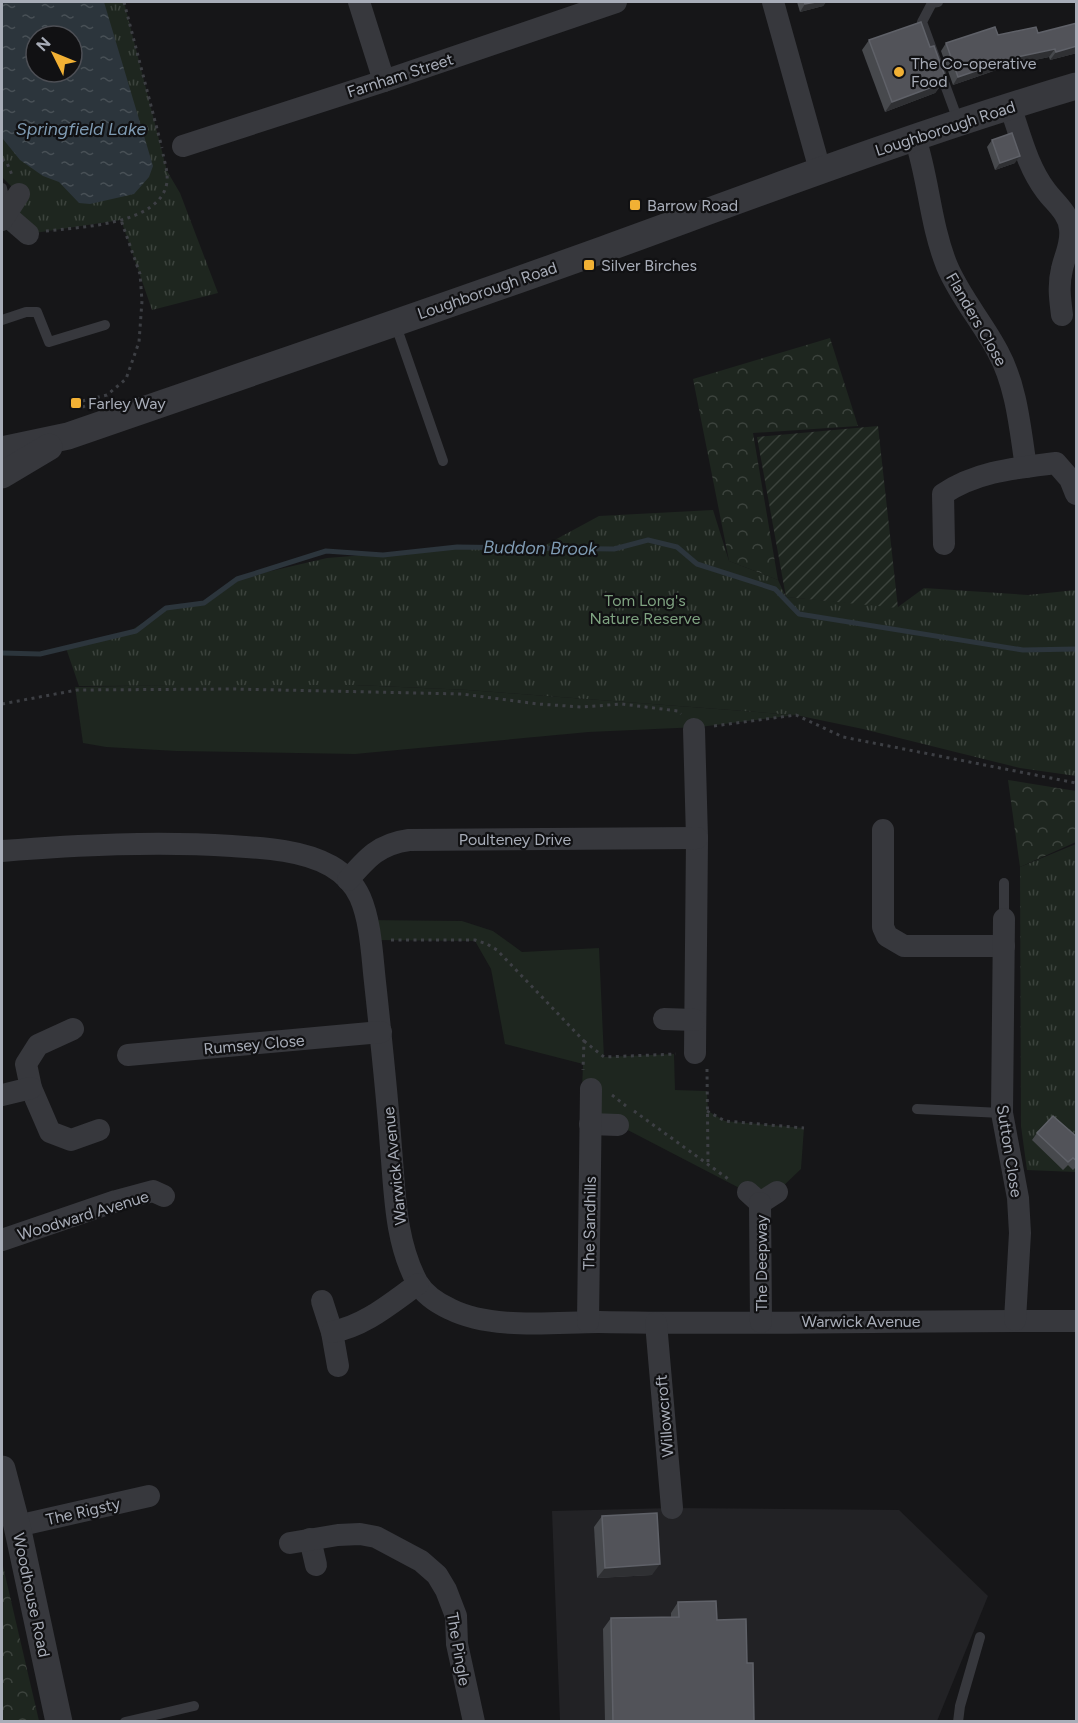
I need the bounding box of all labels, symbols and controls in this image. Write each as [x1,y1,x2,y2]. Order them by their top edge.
north arrow [24,24,84,84]
text: N [32,33,55,55]
street label: Farnham Street [345,49,456,102]
place label: The Co-operative Food [911,54,1037,91]
marker: The Co-operative Food [892,65,906,79]
street label: Loughborough Road [873,97,1018,160]
water label: Springfield Lake [16,118,146,140]
place label: Barrow Road [647,196,738,215]
marker: Barrow Road [628,198,642,212]
place label: Silver Birches [601,256,697,275]
street label: Loughborough Road [415,258,559,323]
marker: Silver Birches [582,258,596,272]
street label: Flanders Close [942,269,1011,370]
place label: Farley Way [88,394,166,413]
marker: Farley Way [69,396,83,410]
water label: Buddon Brook [483,536,598,560]
park label: Tom Long's Nature Reserve [590,591,701,628]
street label: Poulteney Drive [459,830,571,849]
street label: Rumsey Close [203,1031,306,1058]
street label: Sutton Close [993,1103,1026,1199]
street label: Warwick Avenue [379,1106,410,1226]
street label: The Sandhills [579,1176,600,1270]
street label: Woodward Avenue [15,1186,151,1244]
street label: The Deepway [752,1214,771,1311]
street label: Warwick Avenue [801,1312,921,1331]
street label: Willowcroft [651,1374,678,1458]
street label: The Rigsty [44,1494,123,1529]
street label: Woodhouse Road [9,1531,54,1659]
street label: The Pingle [443,1611,474,1687]

